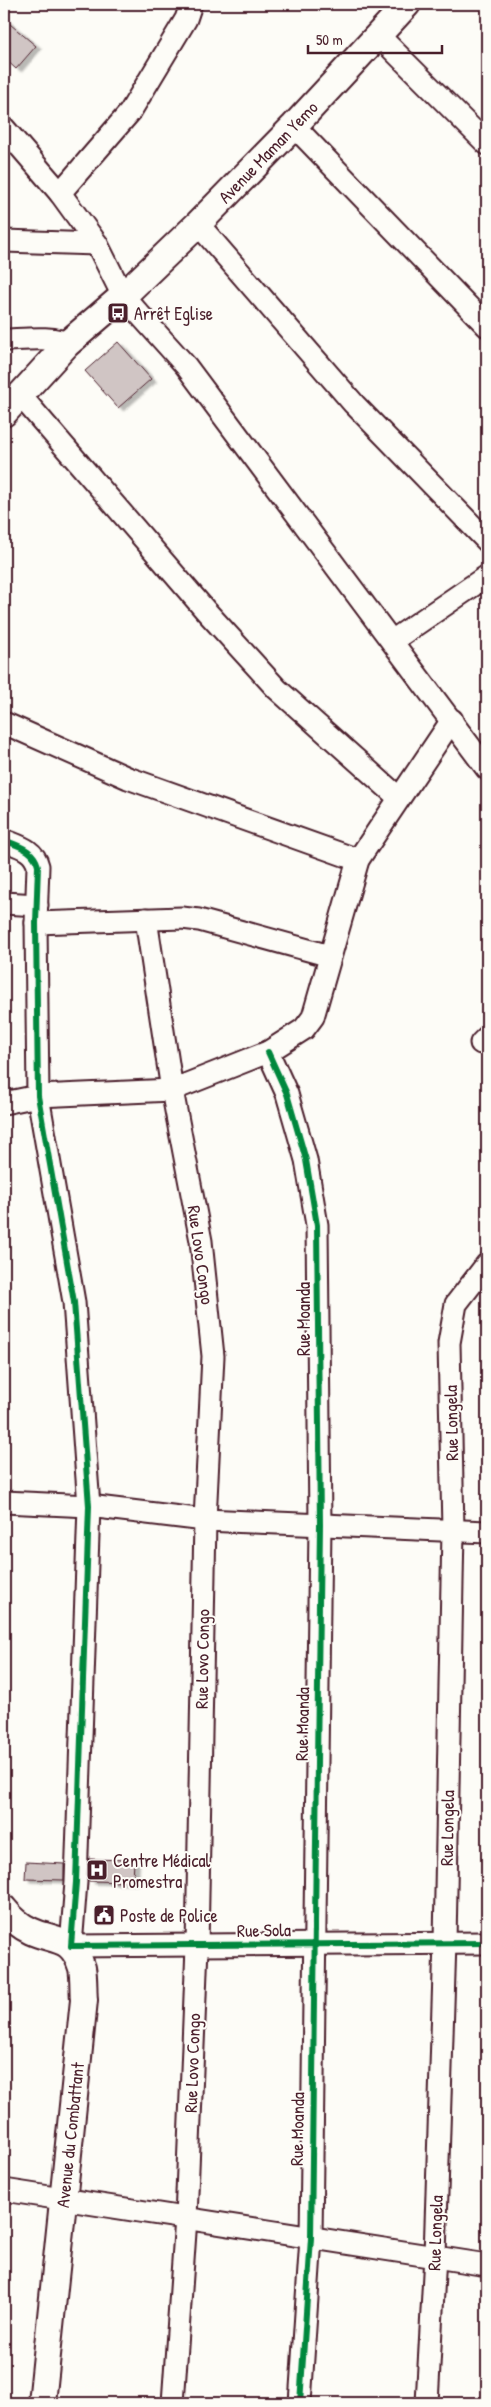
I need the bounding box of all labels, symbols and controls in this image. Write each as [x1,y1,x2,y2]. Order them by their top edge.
scale bar [308,22,442,54]
text: 50 m [316,29,343,50]
street label: Avenue Maman Yemo [213,95,323,209]
bus stop icon: Arrêt Eglise [106,301,130,325]
place label: Arrêt Eglise [134,301,213,326]
street label: Rue Lovo Congo [182,1204,220,1306]
street label: Rue Moanda [291,1282,316,1356]
street label: Rue Longela [438,1385,464,1461]
street label: Rue Lovo Congo [189,1609,215,1709]
street label: Rue Moanda [289,1687,315,1761]
street label: Rue Longela [434,1790,460,1866]
place label: Centre Médical Promestra [113,1848,211,1894]
hospital icon: Centre Médical Promestra [85,1858,109,1882]
public building icon: Poste de Police [92,1903,116,1927]
place label: Poste de Police [120,1903,218,1928]
street label: Rue Sola [237,1917,291,1943]
street label: Rue Lovo Congo [178,2013,206,2113]
street label: Avenue du Combattant [50,2060,90,2209]
street label: Rue Moanda [284,2092,310,2166]
street label: Rue Longela [421,2195,449,2271]

